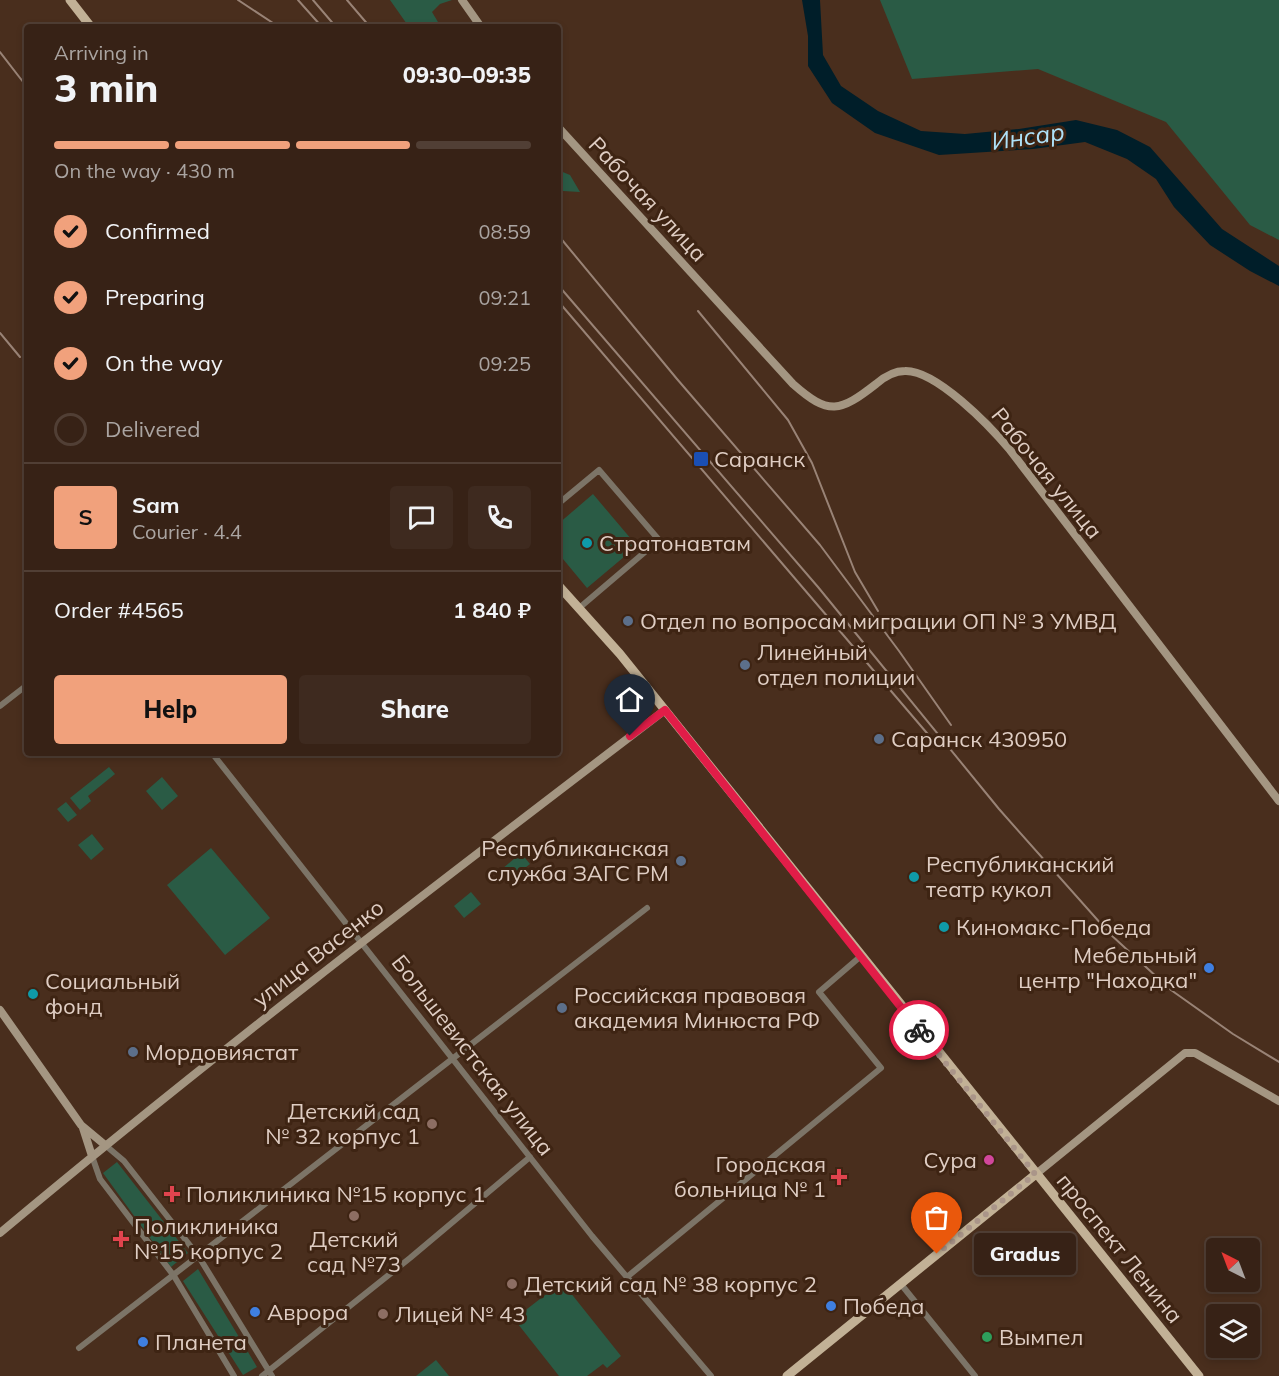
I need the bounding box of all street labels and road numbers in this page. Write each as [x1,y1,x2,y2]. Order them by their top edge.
street label: Рабочая улица [583,131,713,267]
street label: Рабочая улица [986,402,1108,544]
street label: улица Васенко [247,893,389,1013]
street label: Большевистская улица [386,949,560,1161]
street label: проспект Ленина [1051,1167,1189,1329]

